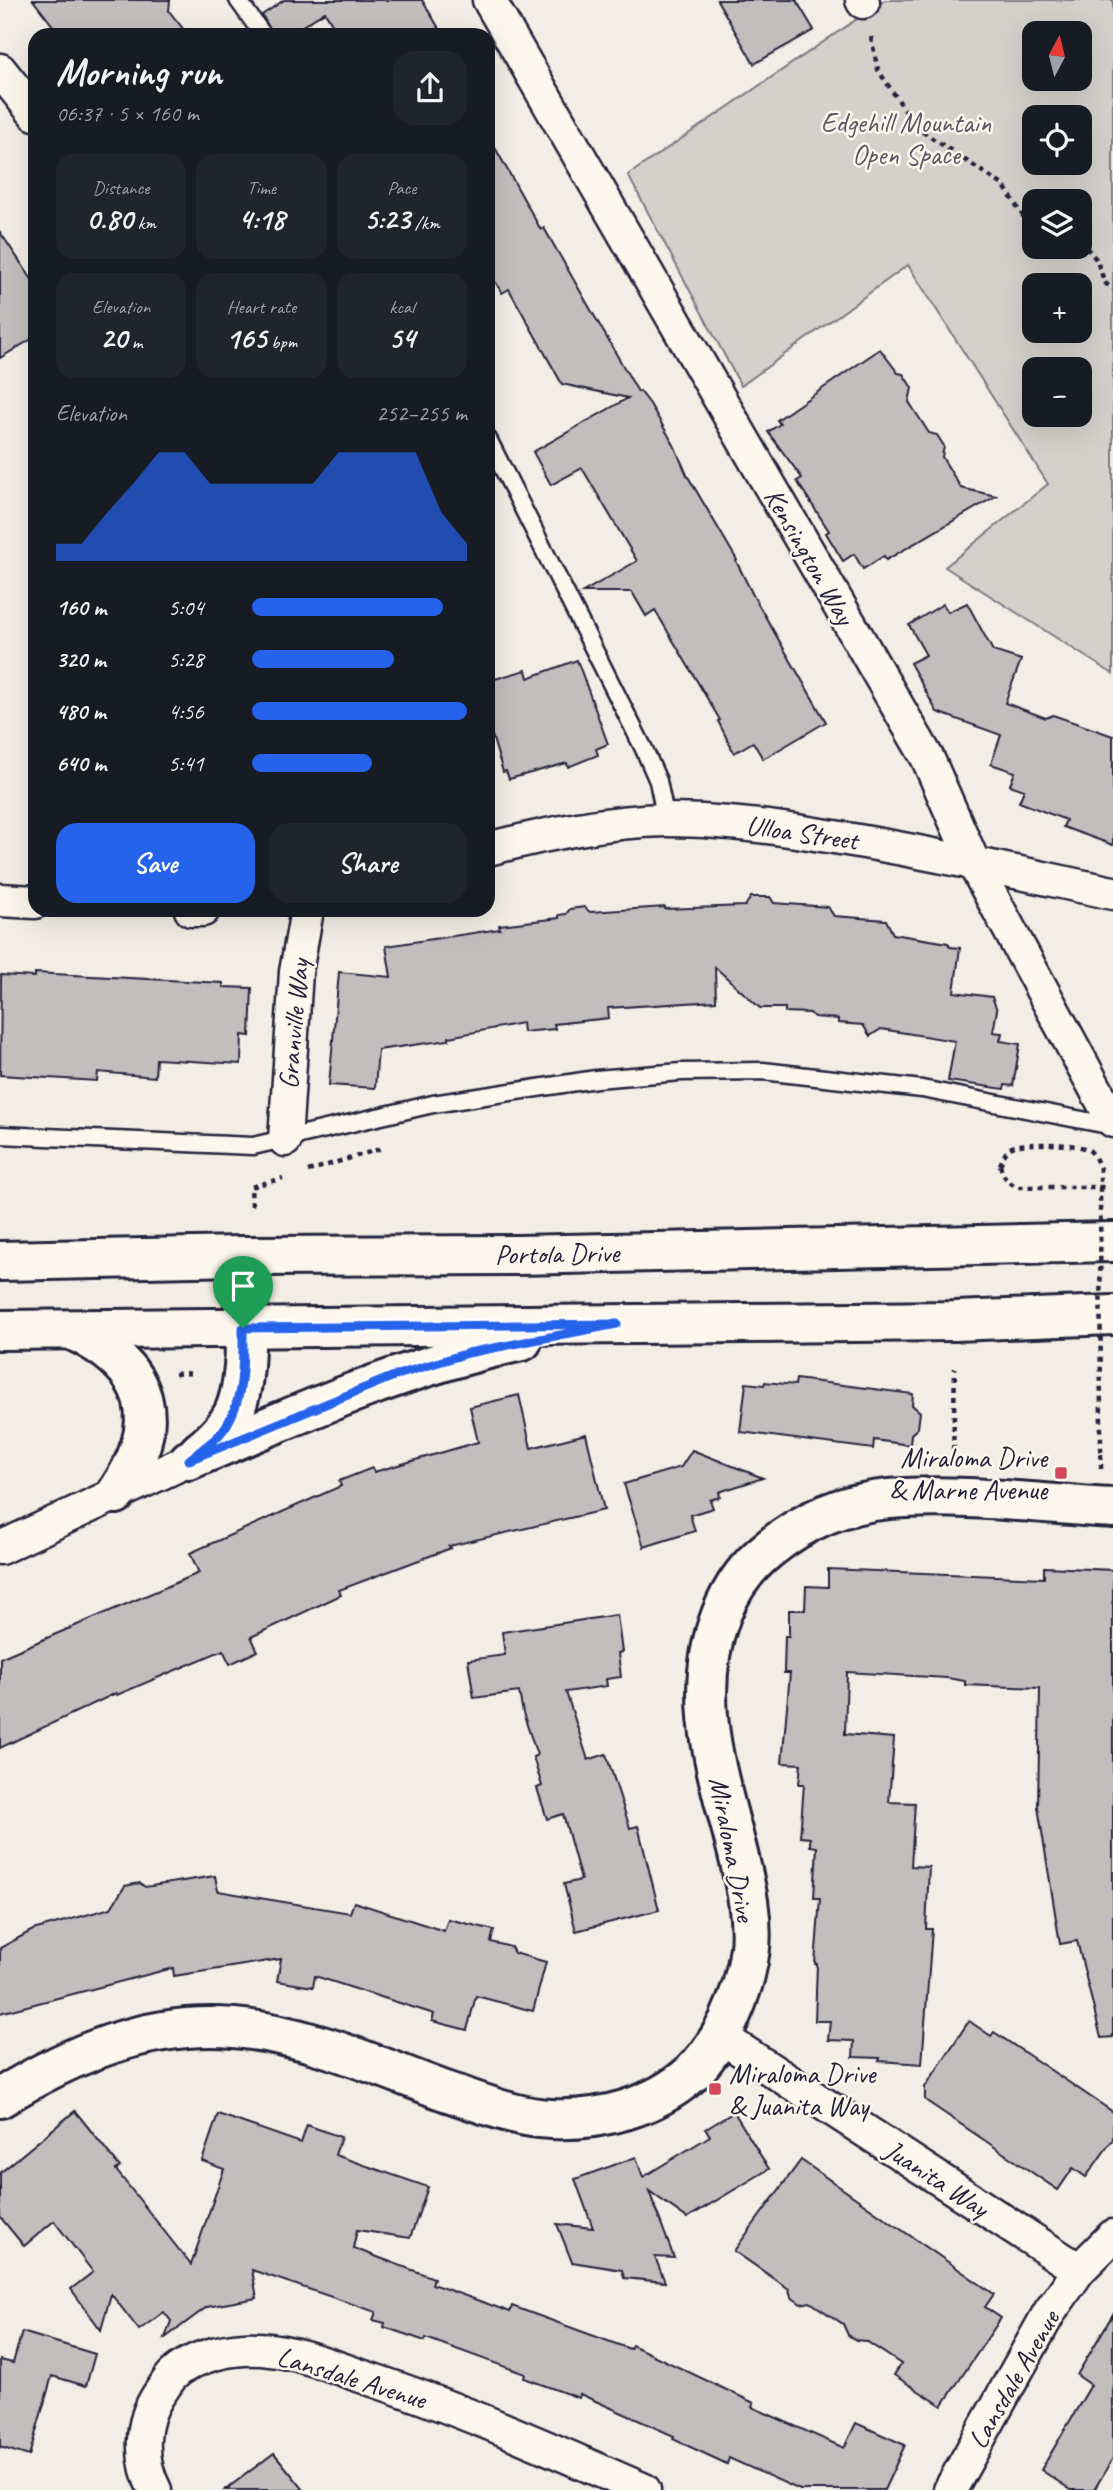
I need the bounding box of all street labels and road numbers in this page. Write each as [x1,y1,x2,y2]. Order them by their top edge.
street label: Kensington Way [756,482,864,633]
street label: Ulloa Street [744,807,863,858]
street label: Granville Way [270,955,317,1090]
street label: Portola Drive [494,1235,621,1272]
street label: Miraloma Drive [701,1774,764,1926]
street label: Juanita Way [877,2131,997,2226]
street label: Lansdale Avenue [960,2302,1068,2455]
street label: Lansdale Avenue [273,2338,432,2417]

